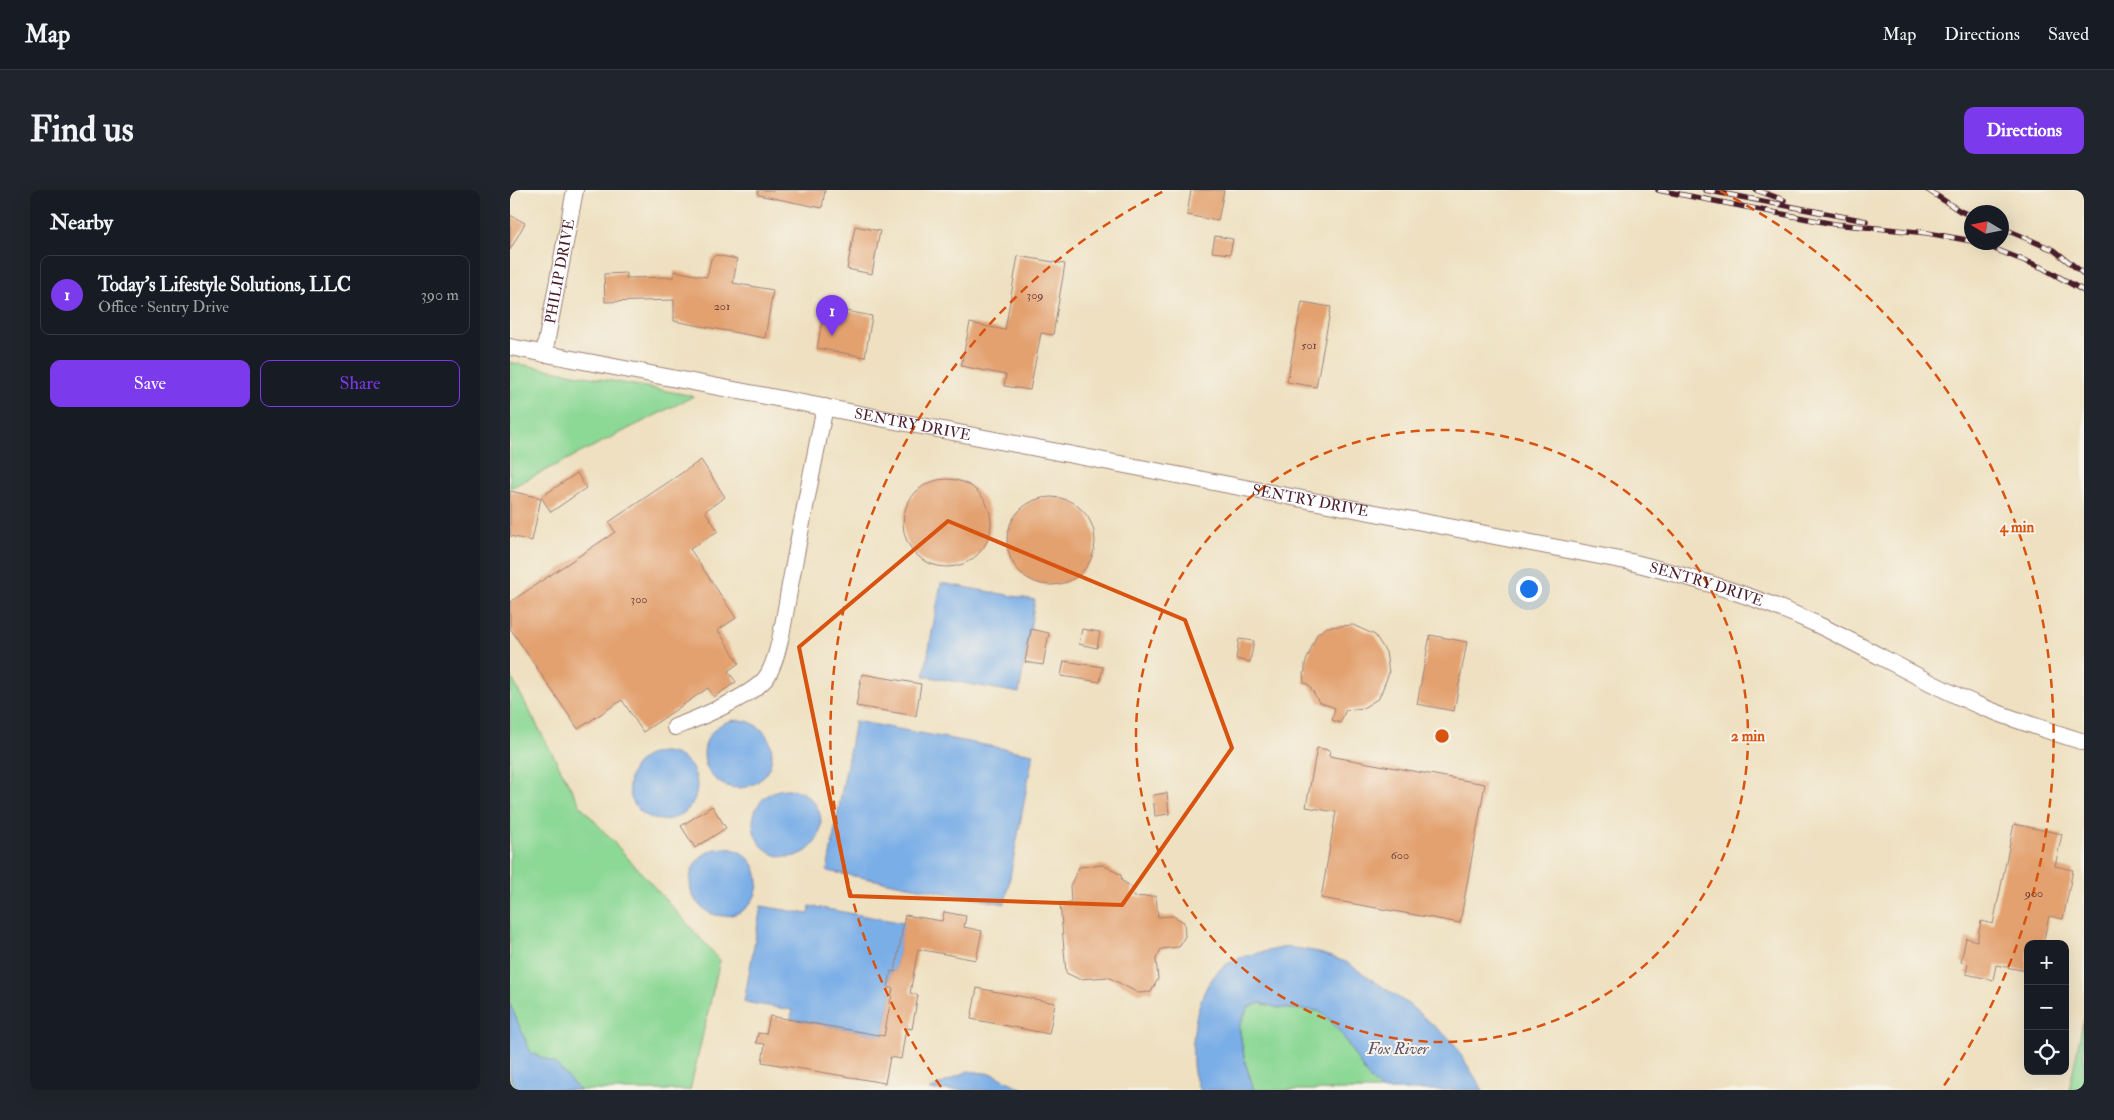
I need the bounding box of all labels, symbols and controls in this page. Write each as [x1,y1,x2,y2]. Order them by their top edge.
text: Map [25,19,70,50]
text: Map [1883,23,1916,46]
text: Directions [1944,23,2020,46]
text: Saved [2048,23,2089,46]
button: Directions [1964,107,2084,154]
text: Find us [30,108,134,152]
north arrow [1964,205,2009,250]
text: Nearby [50,209,113,236]
street label: PHILIP DRIVE [540,217,579,325]
text: Today's Lifestyle Solutions, LLC [98,273,351,297]
text: 1 [64,285,70,305]
text: 390 m [421,285,459,305]
house number: 309 [1027,288,1043,303]
pin: 1 [816,295,848,336]
text: Office · Sentry Drive [98,297,229,317]
house number: 201 [714,299,730,314]
house number: 501 [1301,338,1317,353]
button: Save [50,360,250,407]
button: Share [260,360,460,407]
street label: SENTRY DRIVE [853,404,973,445]
street label: SENTRY DRIVE [1251,480,1370,521]
text: 4 min [1999,518,2035,537]
street label: SENTRY DRIVE [1648,558,1766,611]
your location [1516,576,1542,602]
house number: 300 [631,592,647,607]
centre of rings [1433,727,1451,745]
text: 2 min [1731,727,1765,746]
house number: 600 [1391,848,1409,863]
house number: 900 [2024,886,2043,901]
map controls [2024,940,2069,1075]
button: + [2024,940,2069,985]
button: − [2024,985,2069,1030]
button: locate [2024,1030,2069,1075]
water label: Fox River [1367,1039,1430,1059]

